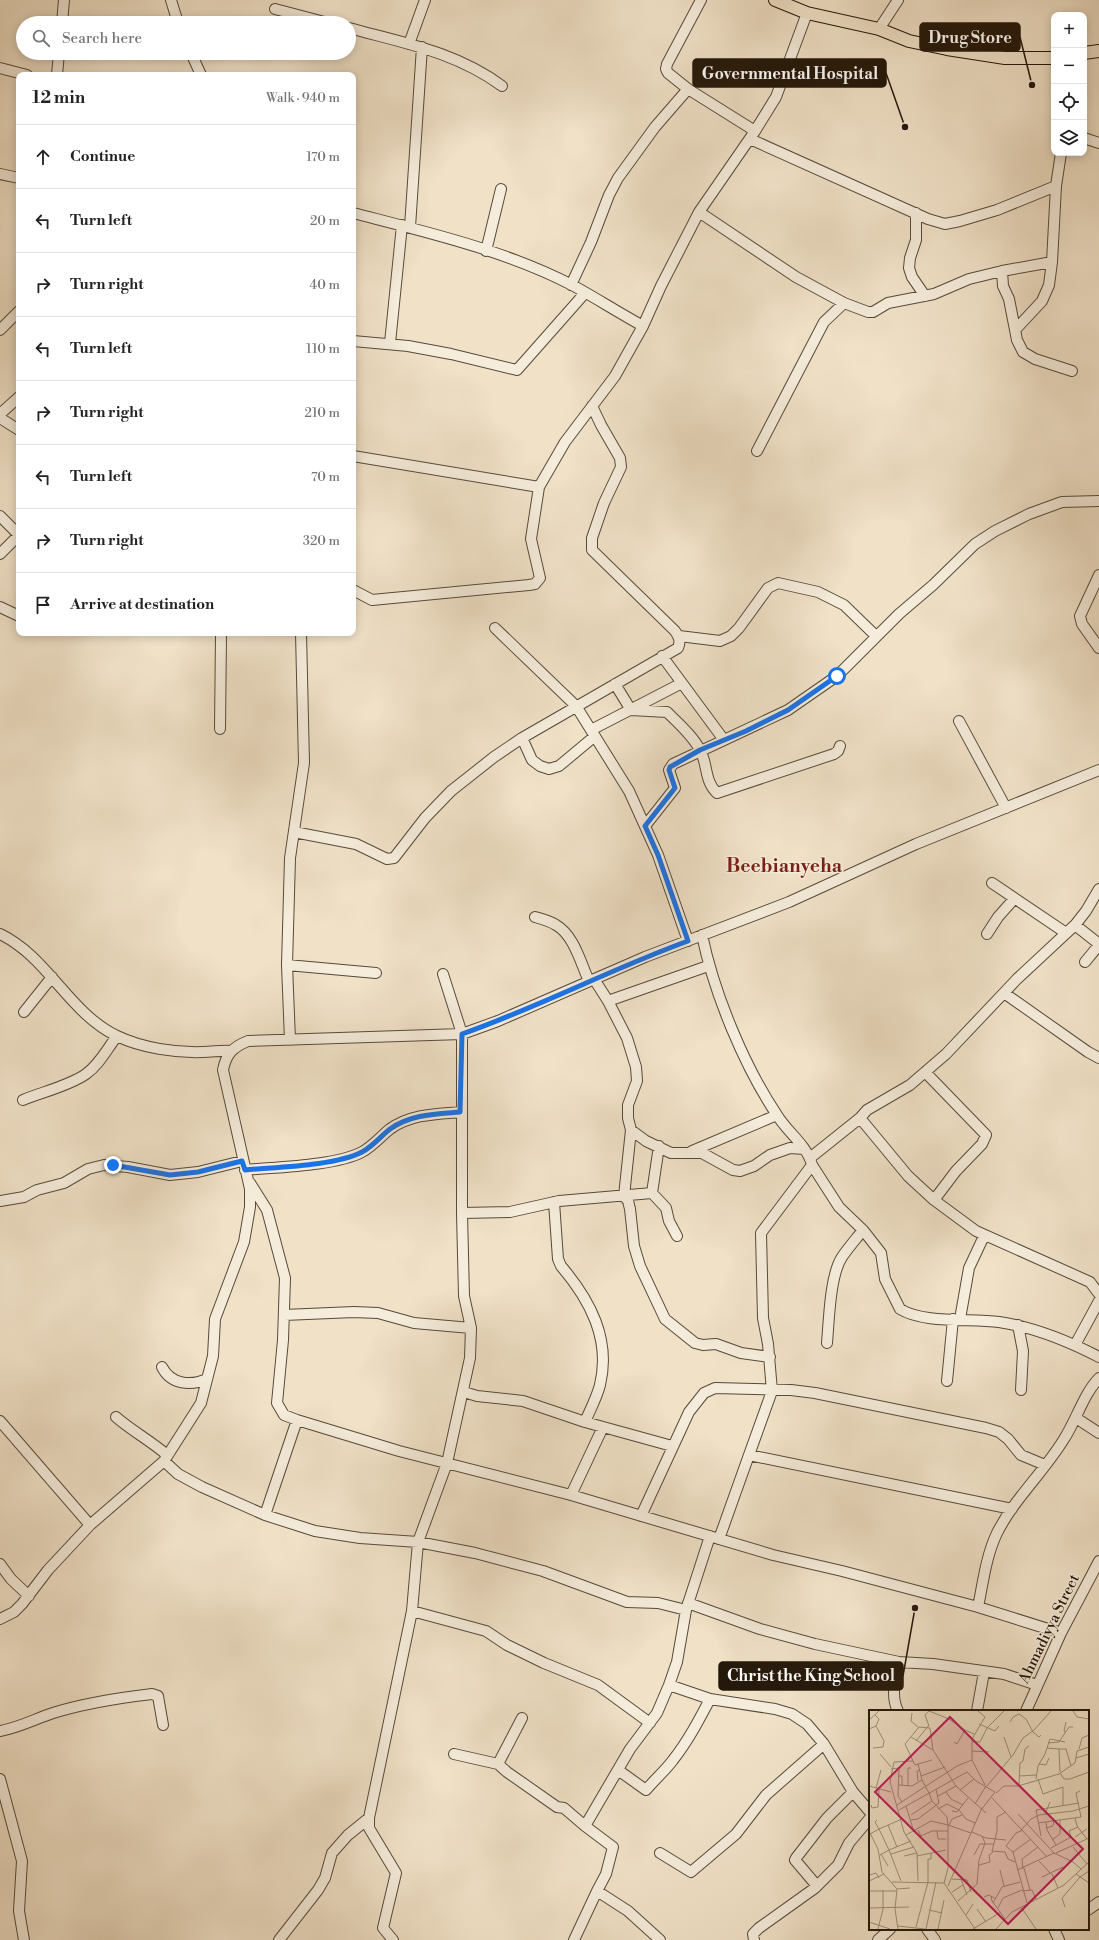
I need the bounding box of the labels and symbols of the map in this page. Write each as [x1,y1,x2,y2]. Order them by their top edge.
callout: Drug Store [920,23,1020,51]
text: Drug Store [928,28,1012,48]
callout: Governmental Hospital [693,59,886,87]
text: Governmental Hospital [702,64,879,84]
route start [828,667,846,685]
district label: Beebianyeha [726,854,843,878]
route end [104,1156,122,1174]
street label: Ahmadiyya Street [1014,1571,1084,1688]
callout: Christ the King School [719,1662,903,1690]
text: Christ the King School [727,1666,896,1686]
inset map [869,1710,1089,1930]

